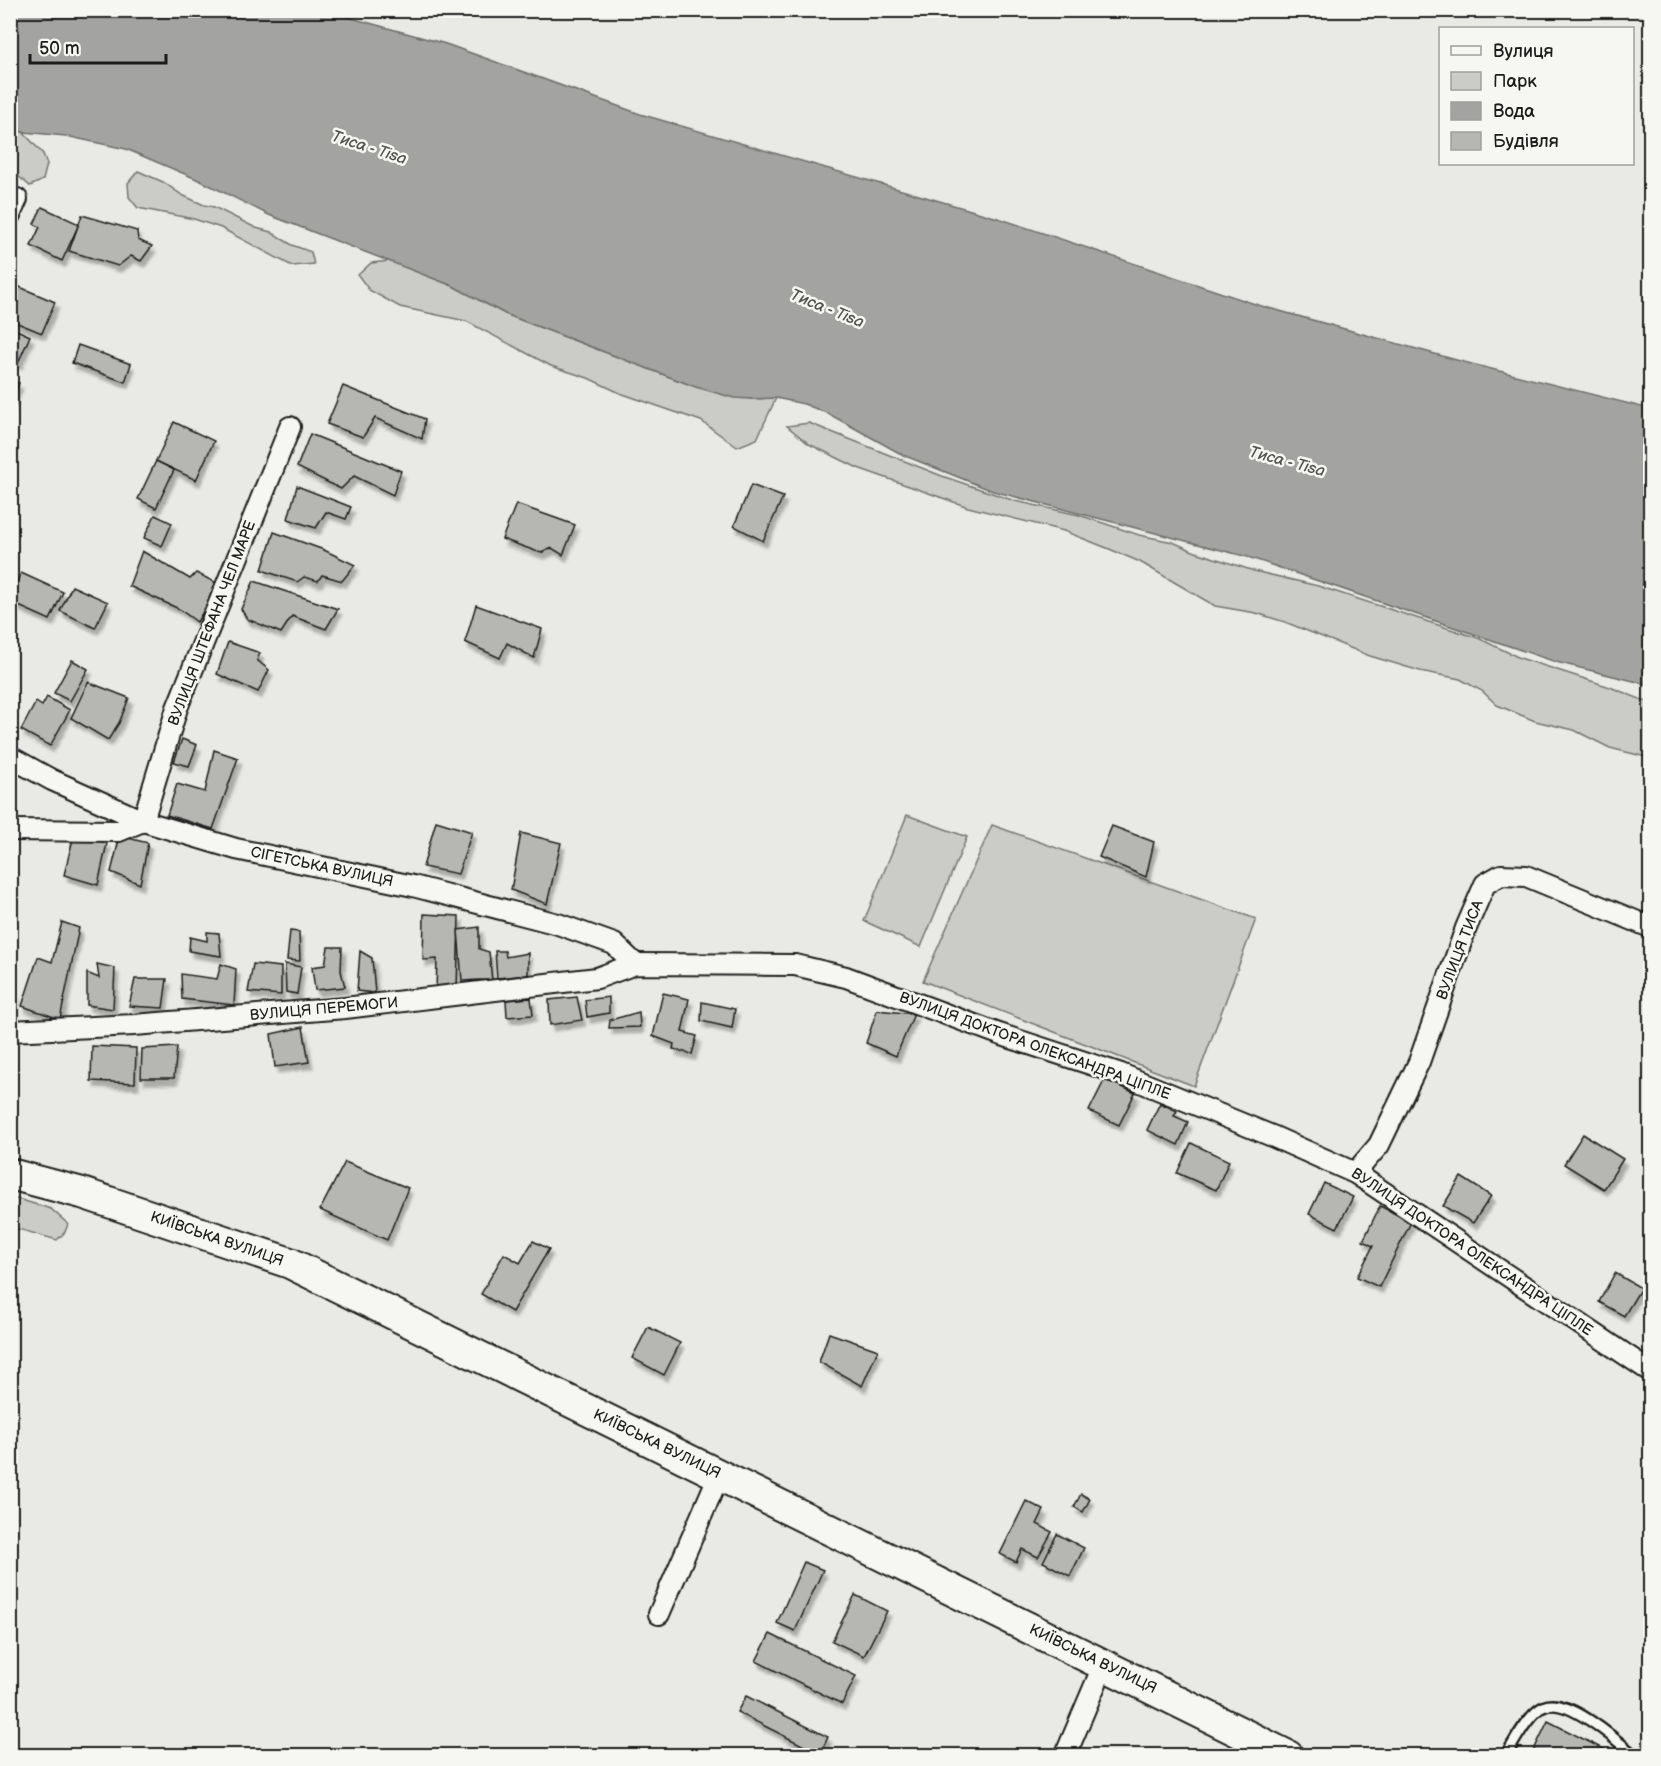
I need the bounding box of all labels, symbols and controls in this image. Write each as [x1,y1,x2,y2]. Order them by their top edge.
scale bar [30,27,166,65]
legend [1439,27,1634,165]
text: 50 m [39,38,80,59]
text: Вулиця [1493,41,1554,62]
text: Парк [1493,71,1537,92]
text: Вода [1493,101,1535,122]
water label: Тиса - Tisa [329,127,409,169]
text: Будівля [1493,131,1559,152]
water label: Тиса - Tisa [787,286,867,332]
water label: Тиса - Tisa [1247,443,1327,481]
street label: ВУЛИЦЯ ШТЕФАНА ЧЕЛ МАРЕ [164,518,260,728]
street label: СІГЕТСЬКА ВУЛИЦЯ [249,843,395,891]
street label: ВУЛИЦЯ ТИСА [1432,897,1488,1002]
street label: ВУЛИЦЯ ДОКТОРА ОЛЕКСАНДРА ЦІПЛЕ [897,988,1173,1104]
street label: ВУЛИЦЯ ПЕРЕМОГИ [249,993,399,1025]
street label: ВУЛИЦЯ ДОКТОРА ОЛЕКСАНДРА ЦІПЛЕ [1348,1164,1597,1340]
street label: КИЇВСЬКА ВУЛИЦЯ [148,1207,286,1271]
street label: КИЇВСЬКА ВУЛИЦЯ [590,1405,724,1483]
street label: КИЇВСЬКА ВУЛИЦЯ [1026,1620,1160,1698]

